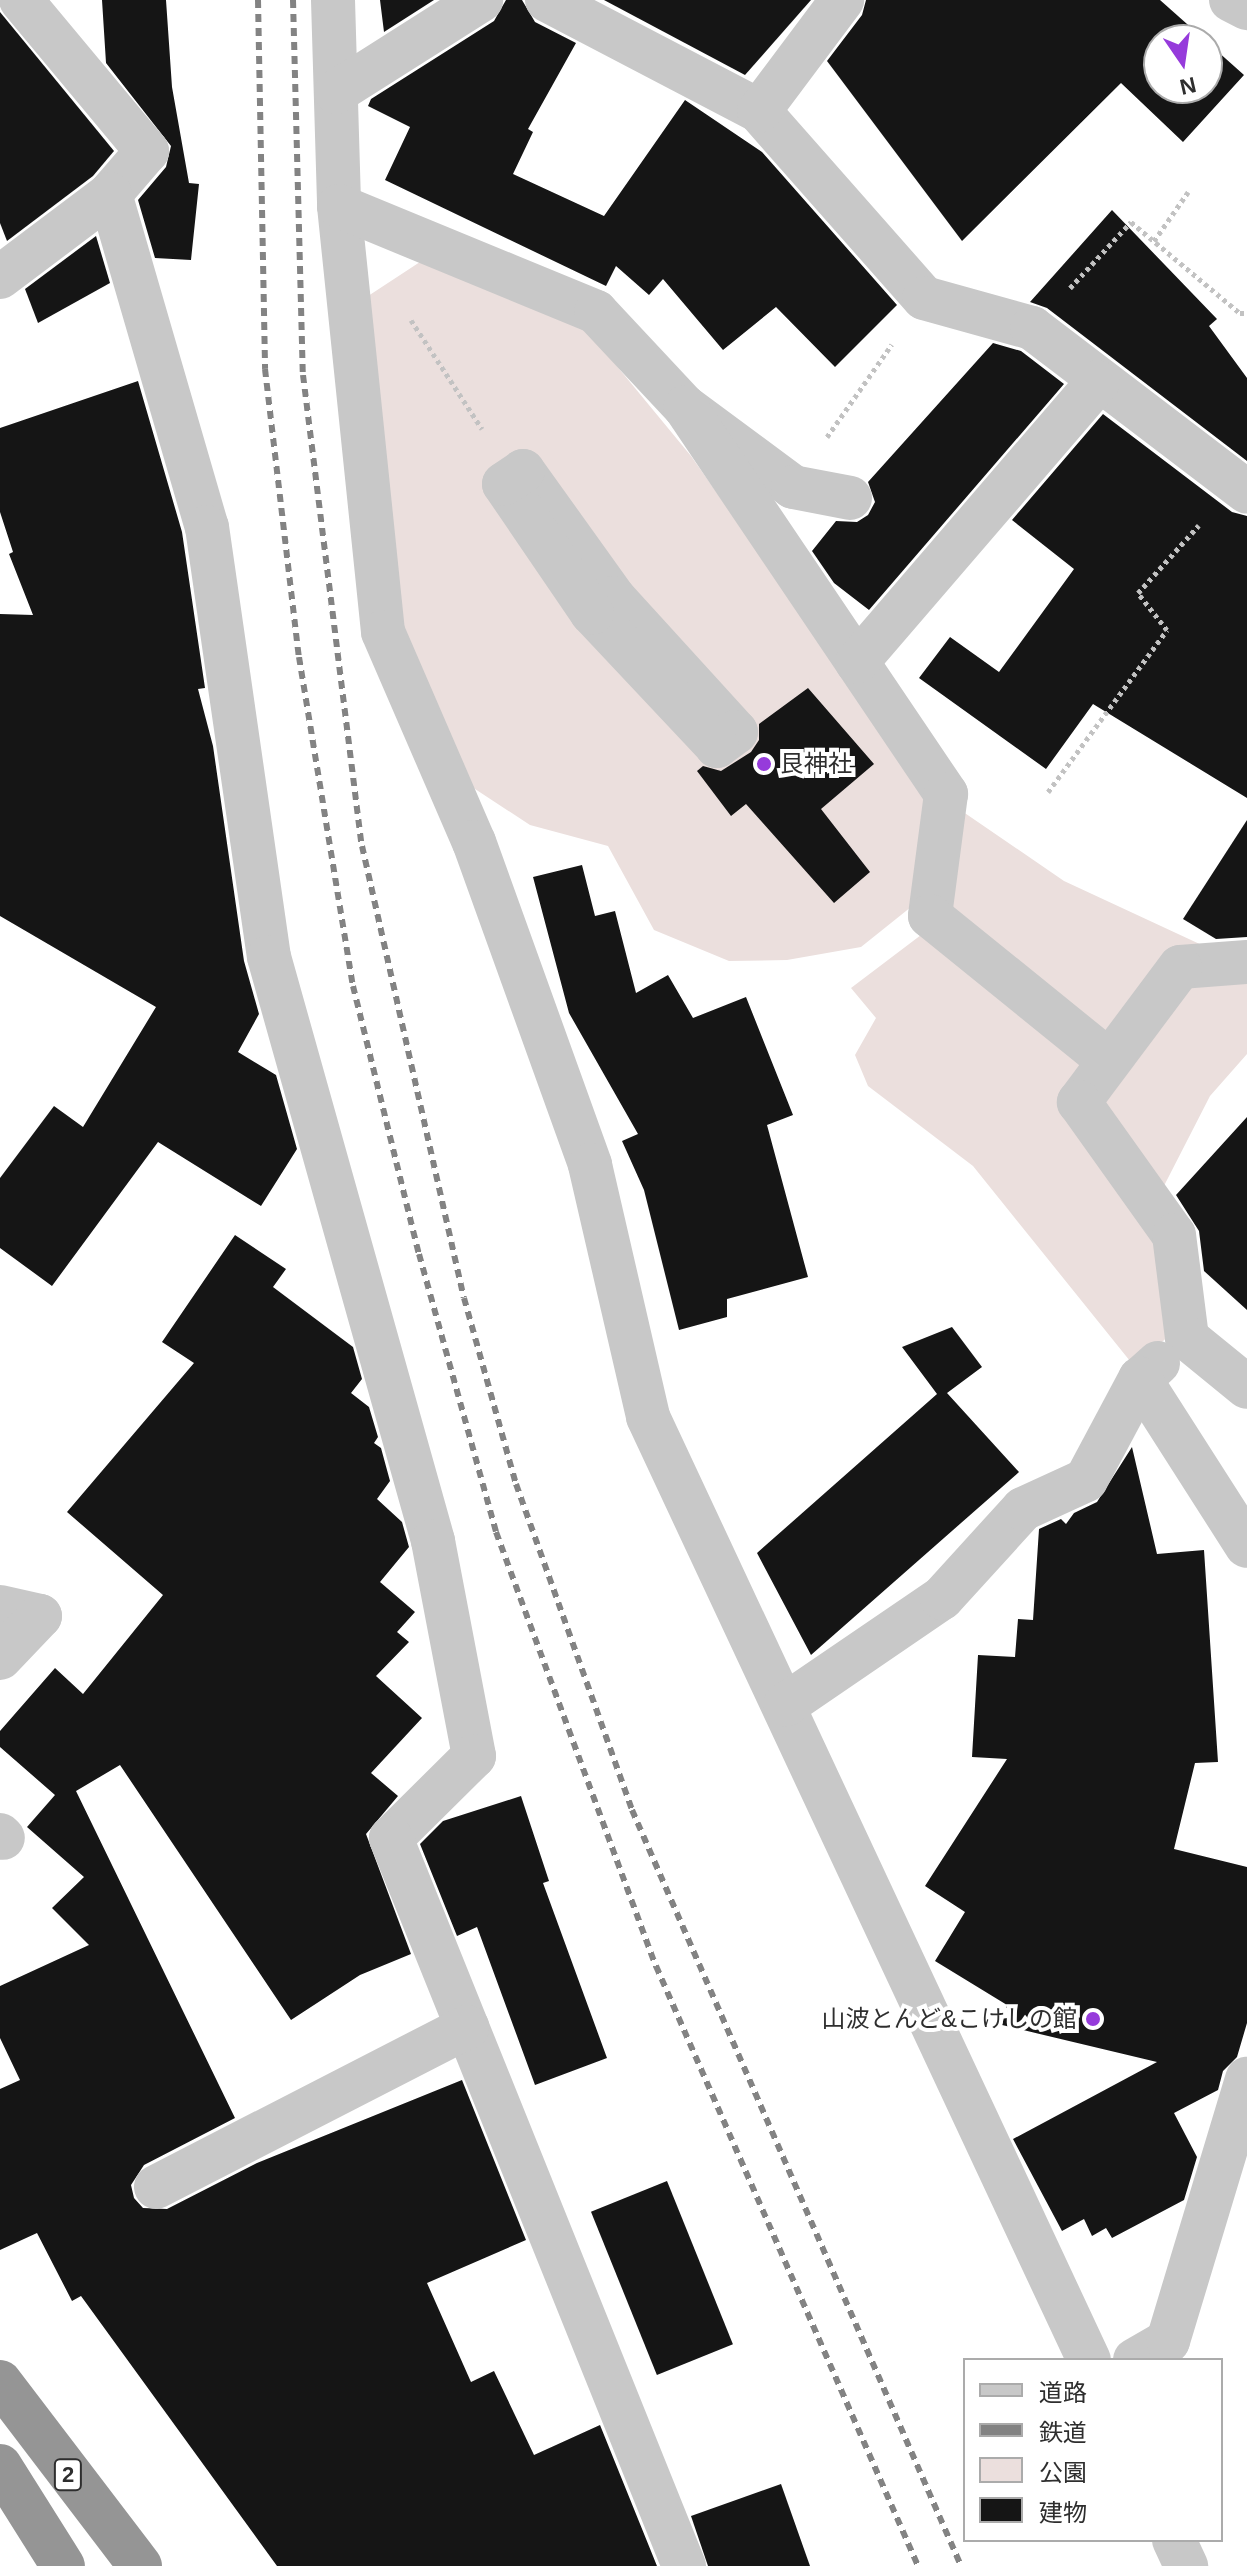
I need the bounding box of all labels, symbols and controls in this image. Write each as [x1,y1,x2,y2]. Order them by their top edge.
north arrow [1143,24,1223,104]
text: N [1178,72,1199,100]
place label: 艮神社 [780,750,852,778]
marker: 艮神社 [755,755,773,773]
place label: 山波とんど&こけしの館 [821,2005,1077,2033]
marker: 山波とんど&こけしの館 [1084,2010,1102,2028]
legend [963,2358,1223,2542]
text: 道路 [1039,2379,1087,2406]
text: 鉄道 [1039,2419,1087,2446]
road number: 2 [52,2457,84,2493]
text: 公園 [1039,2459,1087,2486]
text: 建物 [1039,2499,1087,2526]

